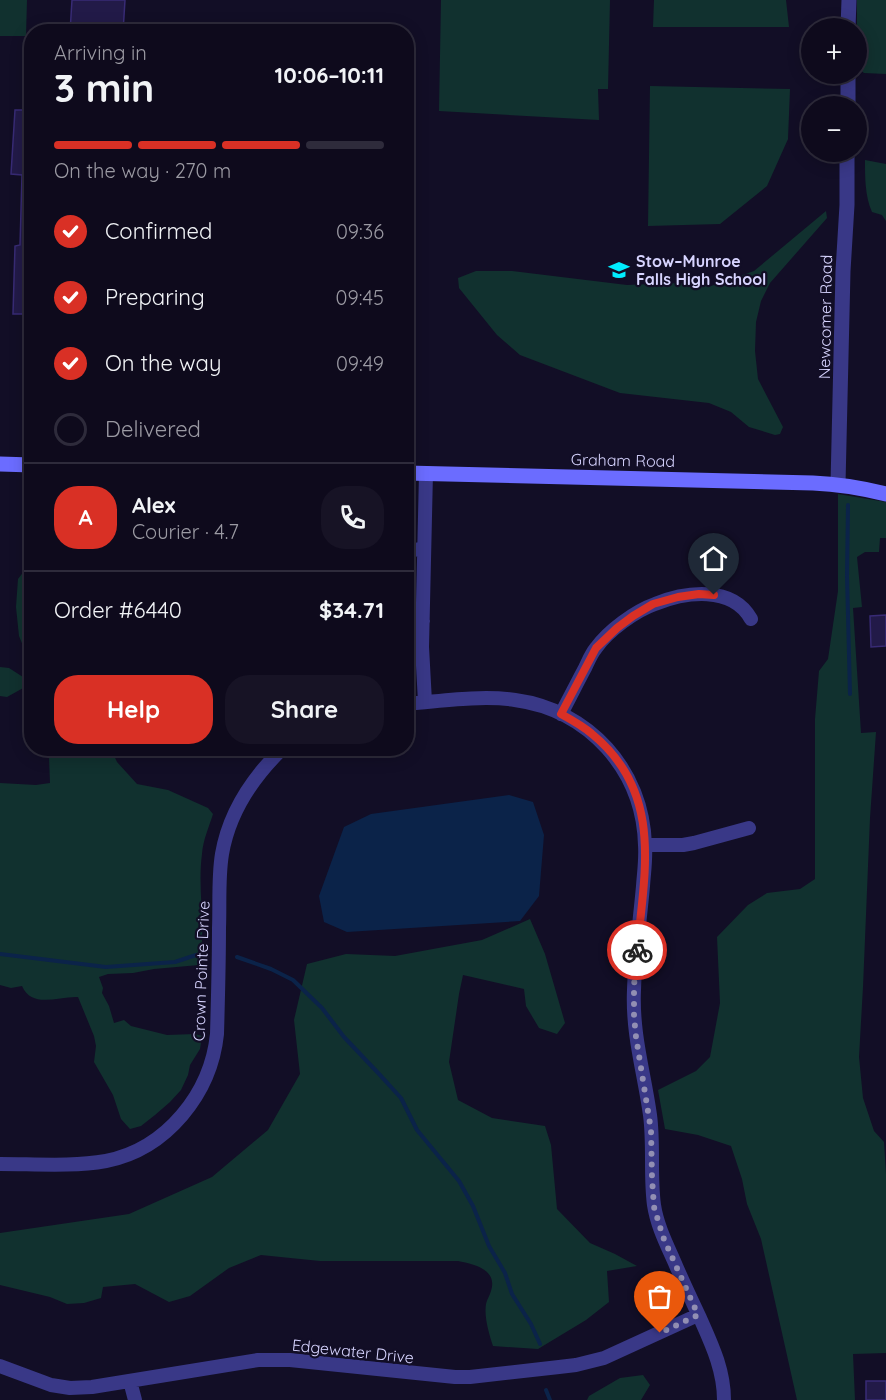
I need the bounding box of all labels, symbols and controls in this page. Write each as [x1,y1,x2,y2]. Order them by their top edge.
map controls [801,18,867,162]
button: + [801,18,867,84]
text: Arriving in [54,40,147,65]
text: 10:06–10:11 [275,61,384,89]
text: 3 min [54,63,154,112]
button: − [801,96,867,162]
text: On the way · 270 m [54,158,231,183]
icon: check [54,215,87,248]
text: Confirmed [105,217,212,245]
text: 09:36 [336,219,384,244]
place label: Stow–Munroe Falls High School [636,251,766,289]
street label: Newcomer Road [814,255,836,379]
school or university icon: Stow–Munroe Falls High School [607,258,631,282]
icon: check [54,281,87,314]
text: Preparing [105,283,205,311]
text: 09:45 [336,285,384,310]
icon: check [54,347,87,380]
text: On the way [105,349,221,377]
text: 09:49 [336,351,384,376]
text: Delivered [105,415,201,443]
street label: Graham Road [571,449,675,471]
button: phone [321,486,384,549]
text: Alex [132,491,175,519]
text: A [78,503,93,531]
text: Courier · 4.7 [132,519,239,544]
pin [688,533,739,595]
icon: home [697,542,730,575]
text: Order #6440 [54,596,182,624]
text: $34.71 [319,596,384,624]
button: Help [54,675,213,744]
button: Share [225,675,384,744]
street label: Crown Pointe Drive [189,900,213,1042]
courier [607,920,667,980]
icon: bike [621,934,654,967]
pin [634,1271,685,1333]
icon: bag [643,1280,676,1313]
street label: Edgewater Drive [291,1335,415,1367]

